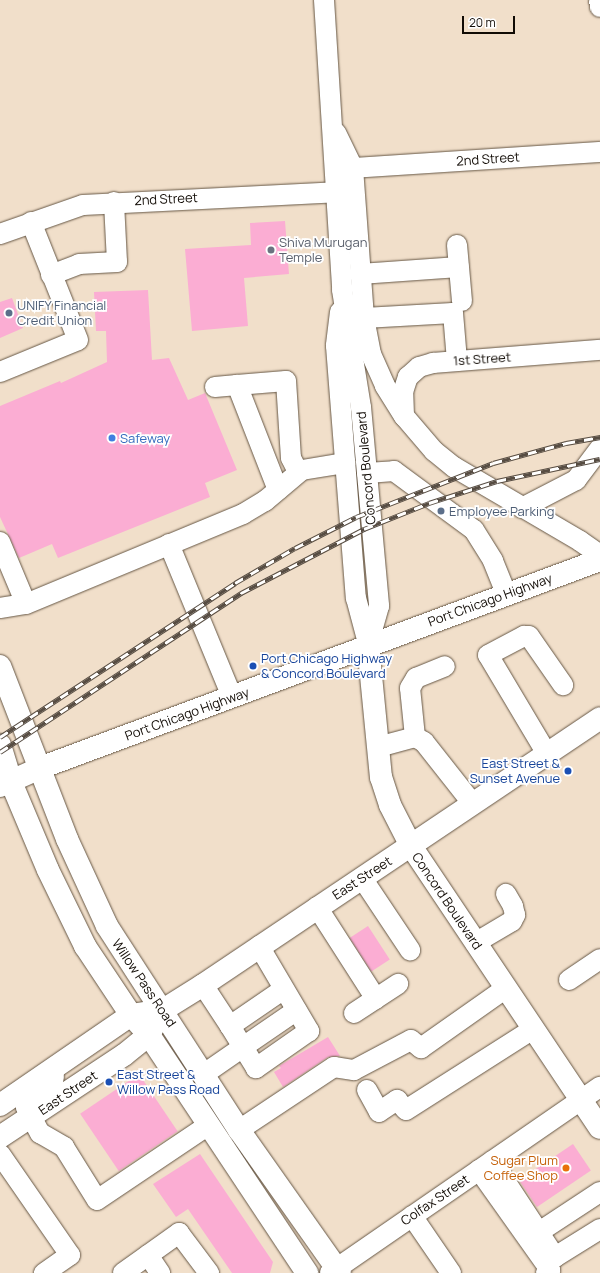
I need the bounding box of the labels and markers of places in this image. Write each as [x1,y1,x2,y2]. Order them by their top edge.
place label: Shiva Murugan Temple [279,235,368,266]
marker: Shiva Murugan Temple [266,245,276,255]
place label: UNIFY Financial Credit Union [17,298,107,329]
marker: UNIFY Financial Credit Union [4,308,14,318]
place label: Safeway [120,430,170,446]
marker: Safeway [107,433,117,443]
place label: Employee Parking [449,503,554,519]
marker: Employee Parking [436,506,446,516]
place label: Port Chicago Highway & Concord Boulevard [261,651,392,682]
marker: Port Chicago Highway & Concord Boulevard [248,661,258,671]
place label: East Street & Sunset Avenue [470,756,560,787]
marker: East Street & Sunset Avenue [563,766,573,776]
place label: East Street & Willow Pass Road [117,1067,220,1098]
marker: East Street & Willow Pass Road [104,1077,114,1087]
place label: Sugar Plum Coffee Shop [484,1153,558,1184]
marker: Sugar Plum Coffee Shop [561,1163,571,1173]

